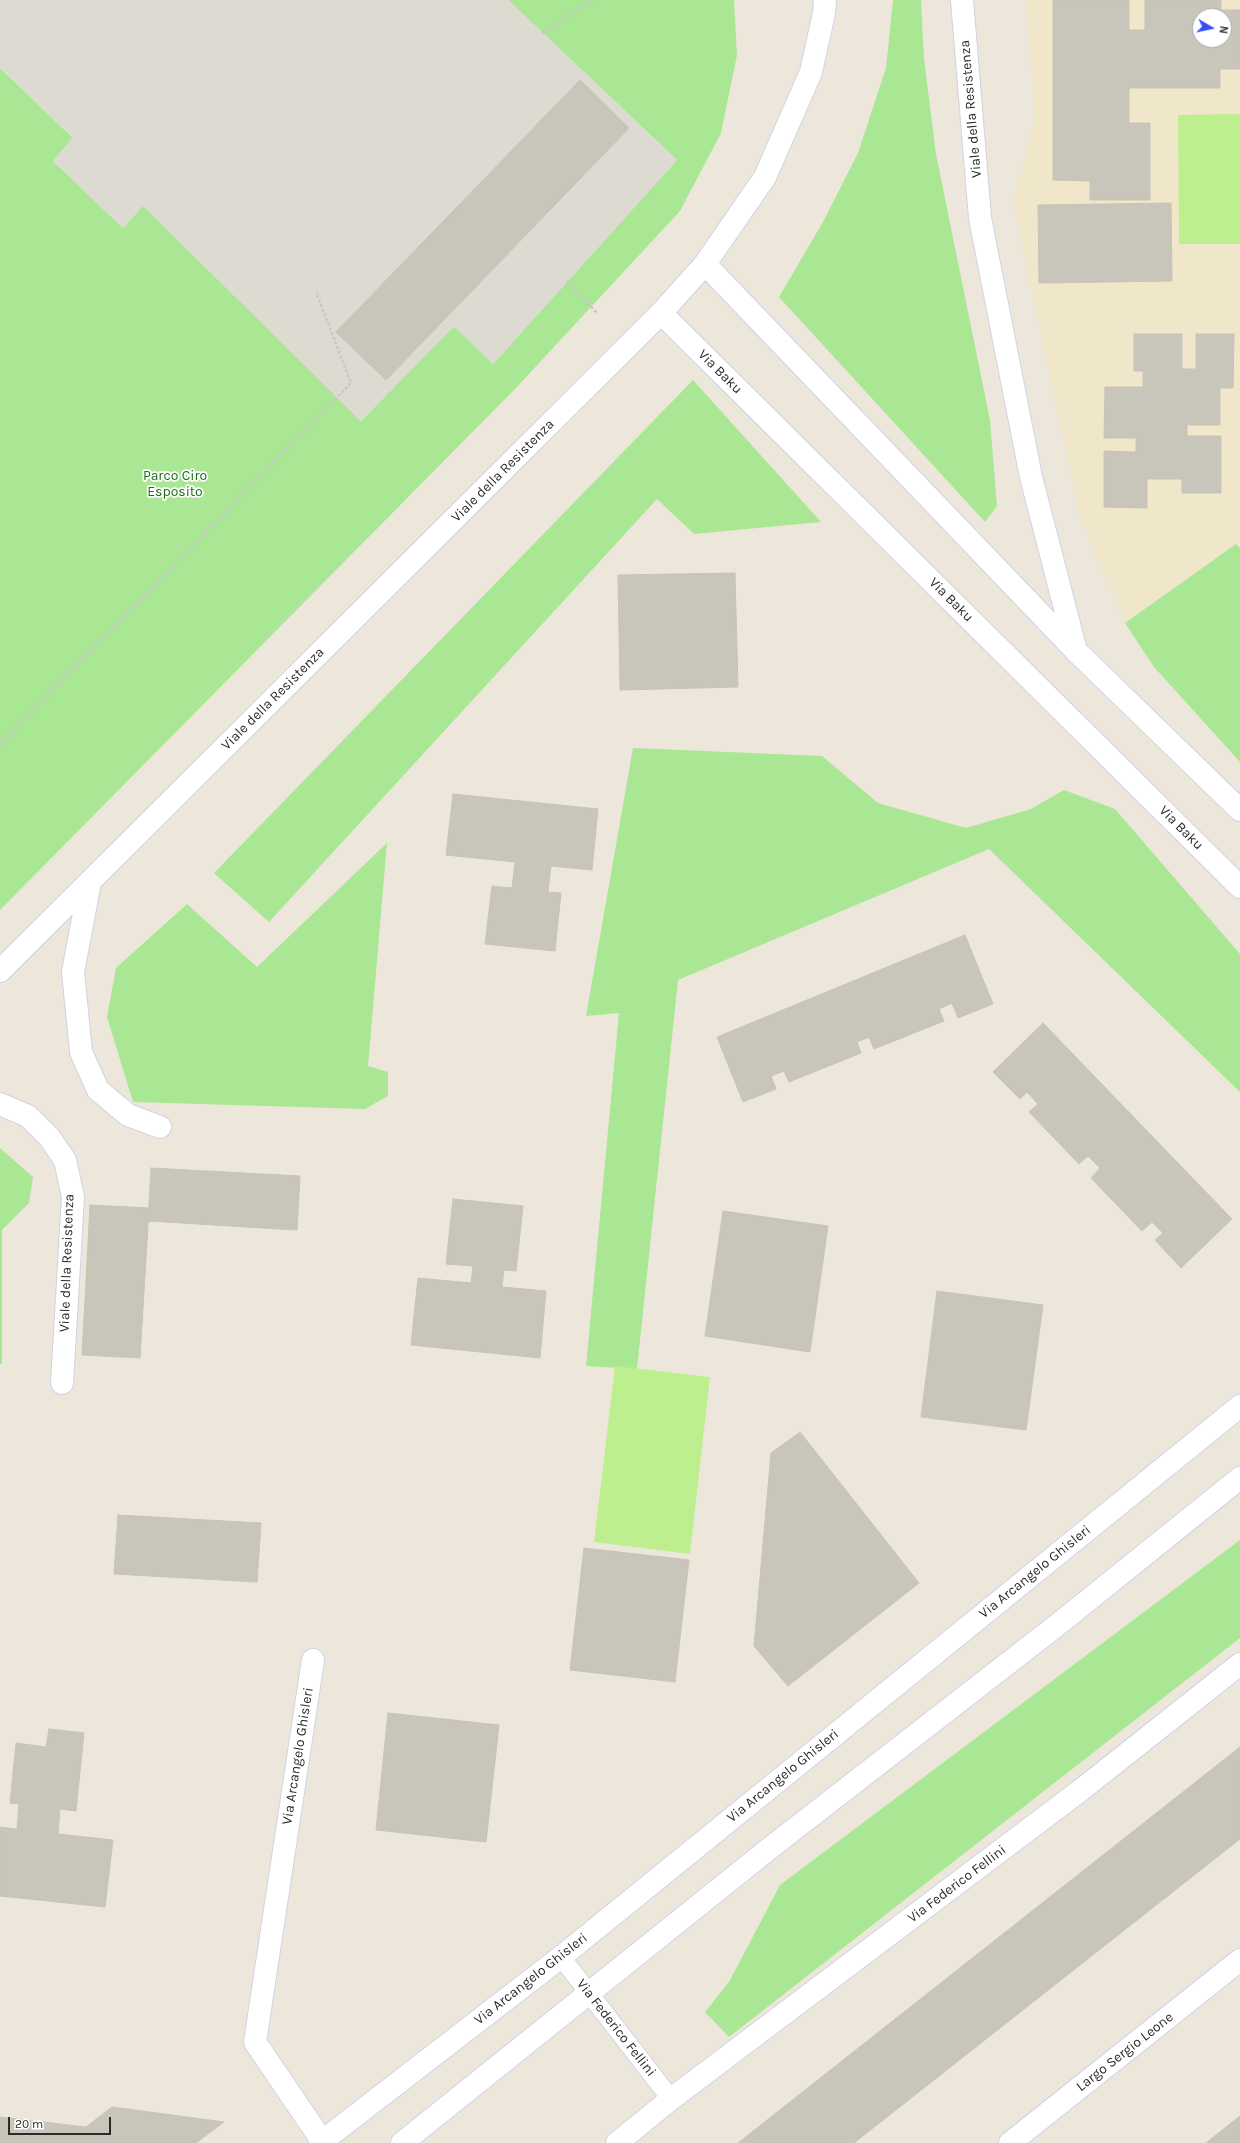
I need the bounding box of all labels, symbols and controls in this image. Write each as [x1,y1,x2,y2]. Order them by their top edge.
north arrow [1192,8,1232,48]
text: N [1216,25,1230,35]
street label: Viale della Resistenza [957,39,985,179]
street label: Via Baku [694,346,746,398]
street label: Viale della Resistenza [448,416,558,526]
park label: Parco Ciro Esposito [143,468,207,500]
street label: Via Baku [925,574,977,626]
street label: Viale della Resistenza [218,644,328,754]
street label: Via Baku [1155,802,1207,854]
street label: Viale della Resistenza [56,1194,78,1332]
street label: Via Arcangelo Ghisleri [976,1522,1094,1622]
street label: Via Arcangelo Ghisleri [279,1686,317,1826]
street label: Via Arcangelo Ghisleri [724,1726,842,1826]
street label: Via Federico Fellini [904,1842,1010,1926]
street label: Via Arcangelo Ghisleri [471,1930,591,2028]
street label: Via Federico Fellini [573,1976,659,2080]
street label: Largo Sergio Leone [1073,2009,1177,2095]
scale bar [10,2109,113,2135]
text: 20 m [15,2117,43,2131]

